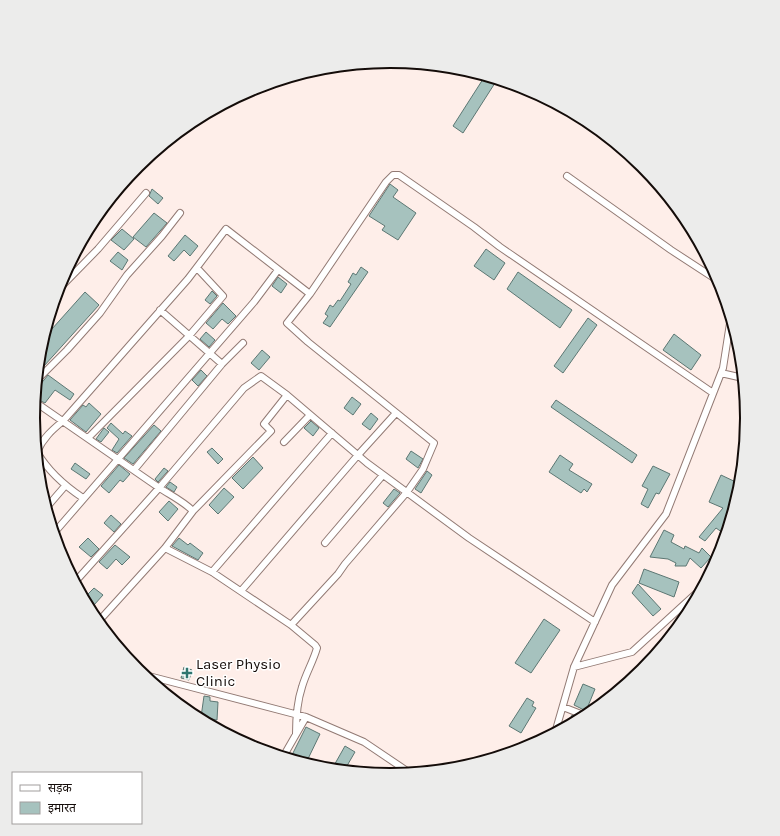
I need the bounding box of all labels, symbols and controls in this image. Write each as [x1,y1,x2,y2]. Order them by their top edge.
place label: Laser Physio Clinic [196,655,281,690]
marker: Laser Physio Clinic [181,667,193,679]
legend [12,772,142,824]
text: सड़क [48,781,73,795]
text: इमारत [48,801,77,815]

